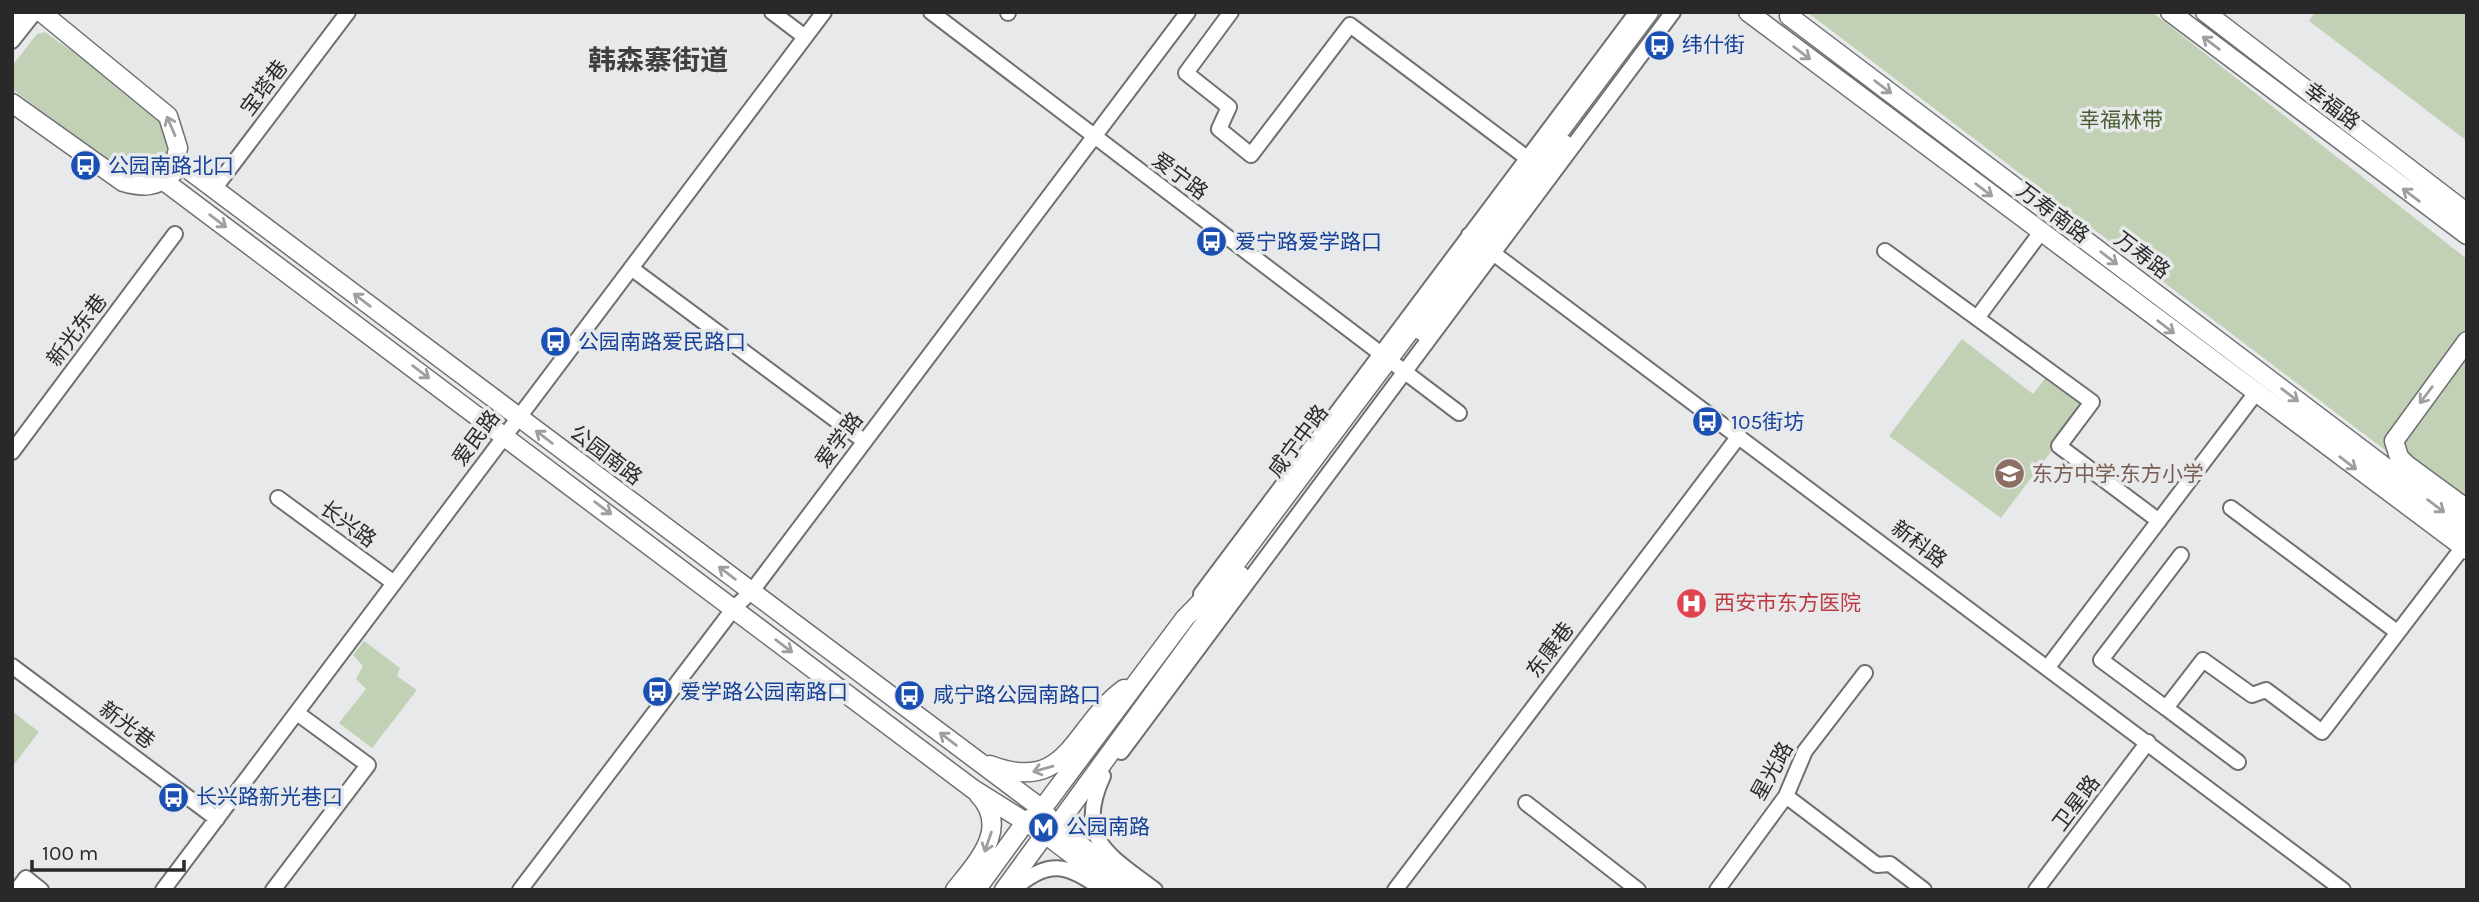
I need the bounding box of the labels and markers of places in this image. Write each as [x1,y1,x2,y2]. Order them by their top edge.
bus stop icon: 纬什街 [1642,28,1676,62]
place label: 纬什街 [1682,33,1745,57]
bus stop icon: 公园南路北口 [68,149,102,183]
place label: 公园南路北口 [108,154,234,178]
bus stop icon: 爱宁路爱学路口 [1195,225,1229,259]
place label: 爱宁路爱学路口 [1235,230,1382,254]
bus stop icon: 公园南路爱民路口 [538,325,572,359]
place label: 公园南路爱民路口 [578,330,746,354]
bus stop icon: 105街坊 [1691,405,1725,439]
place label: 105街坊 [1731,410,1804,434]
school or university icon: 东方中学·东方小学 [1992,457,2026,491]
place label: 东方中学·东方小学 [2032,462,2204,486]
hospital icon: 西安市东方医院 [1674,586,1708,620]
place label: 西安市东方医院 [1714,591,1861,615]
bus stop icon: 爱学路公园南路口 [640,675,674,709]
bus stop icon: 咸宁路公园南路口 [893,678,927,712]
place label: 爱学路公园南路口 [680,680,848,704]
place label: 咸宁路公园南路口 [933,683,1101,707]
bus stop icon: 长兴路新光巷口 [156,780,190,814]
place label: 长兴路新光巷口 [196,785,343,809]
metro station icon: 公园南路 [1026,810,1060,844]
place label: 公园南路 [1066,815,1150,839]

